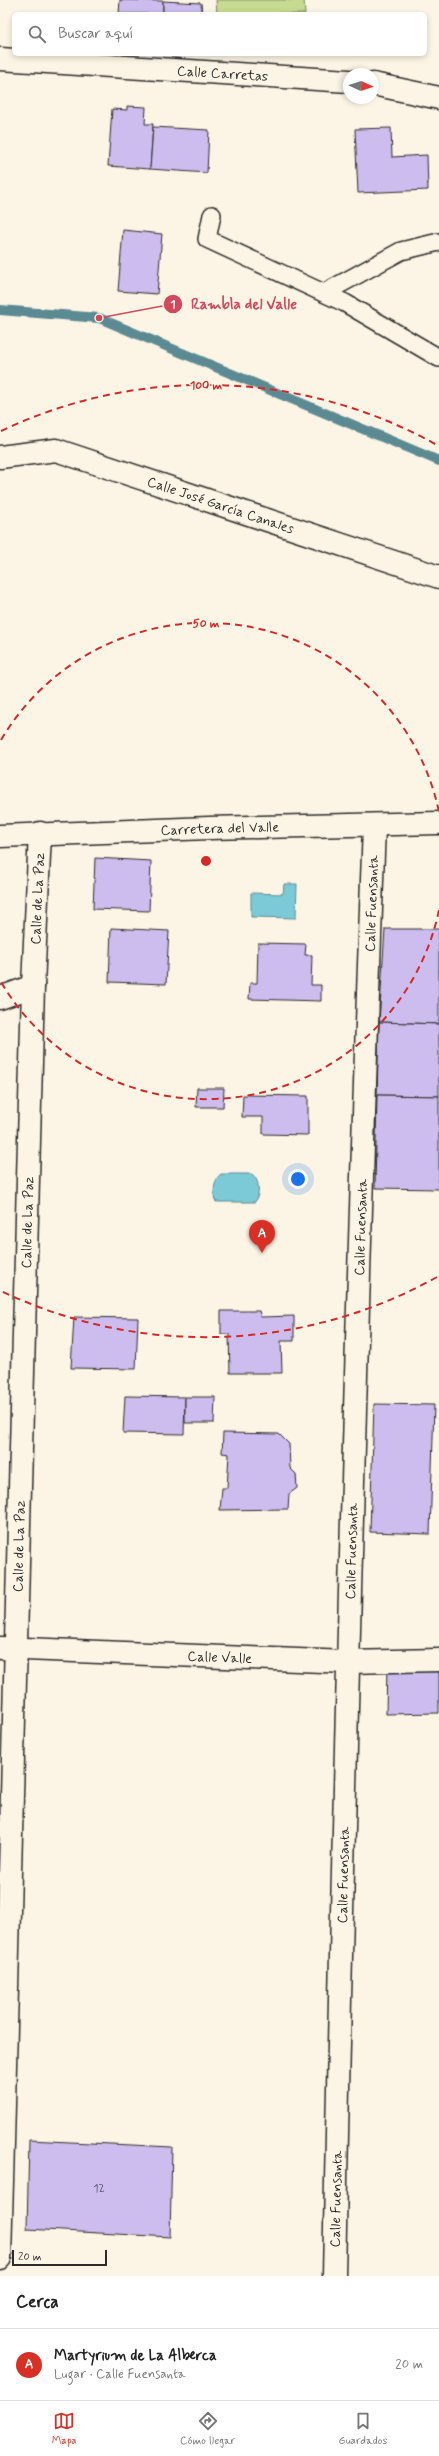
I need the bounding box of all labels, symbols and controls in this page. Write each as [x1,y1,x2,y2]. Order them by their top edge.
search box [12,12,427,56]
icon: search [26,23,48,45]
text: Buscar aquí [58,24,133,44]
street label: Calle Carretas [176,62,269,86]
north arrow [343,68,379,104]
callout: Rambla del Valle [163,291,305,318]
text: Rambla del Valle [191,295,297,315]
text: 1 [170,297,176,313]
text: 100 m [190,378,223,394]
street label: Calle José García Canales [145,473,296,538]
text: 50 m [193,616,220,632]
street label: Carretera del Valle [160,818,279,840]
street label: Calle de La Paz [27,852,49,945]
centre of rings [199,854,213,868]
street label: Calle Fuensanta [361,854,383,952]
your location [288,1169,308,1189]
street label: Calle de La Paz [18,1176,38,1269]
street label: Calle Fuensanta [351,1178,372,1276]
pin: A [249,1220,275,1253]
street label: Calle de La Paz [9,1500,30,1592]
street label: Calle Fuensanta [342,1502,362,1600]
street label: Calle Valle [187,1648,253,1668]
street label: Calle Fuensanta [334,1826,354,1924]
street label: Calle Fuensanta [327,2150,347,2247]
house number: 12 [93,2181,105,2197]
scale bar [12,2248,107,2267]
text: 20 m [18,2250,41,2264]
text: Cerca [16,2291,59,2313]
text: Martyrium de La Alberca [54,2346,217,2366]
text: A [25,2356,33,2373]
text: 20 m [395,2356,423,2373]
text: Lugar · Calle Fuensanta [54,2366,186,2383]
tab: Mapa [52,2410,77,2448]
tab: Cómo llegar [180,2410,235,2448]
tab: Guardados [338,2410,387,2448]

